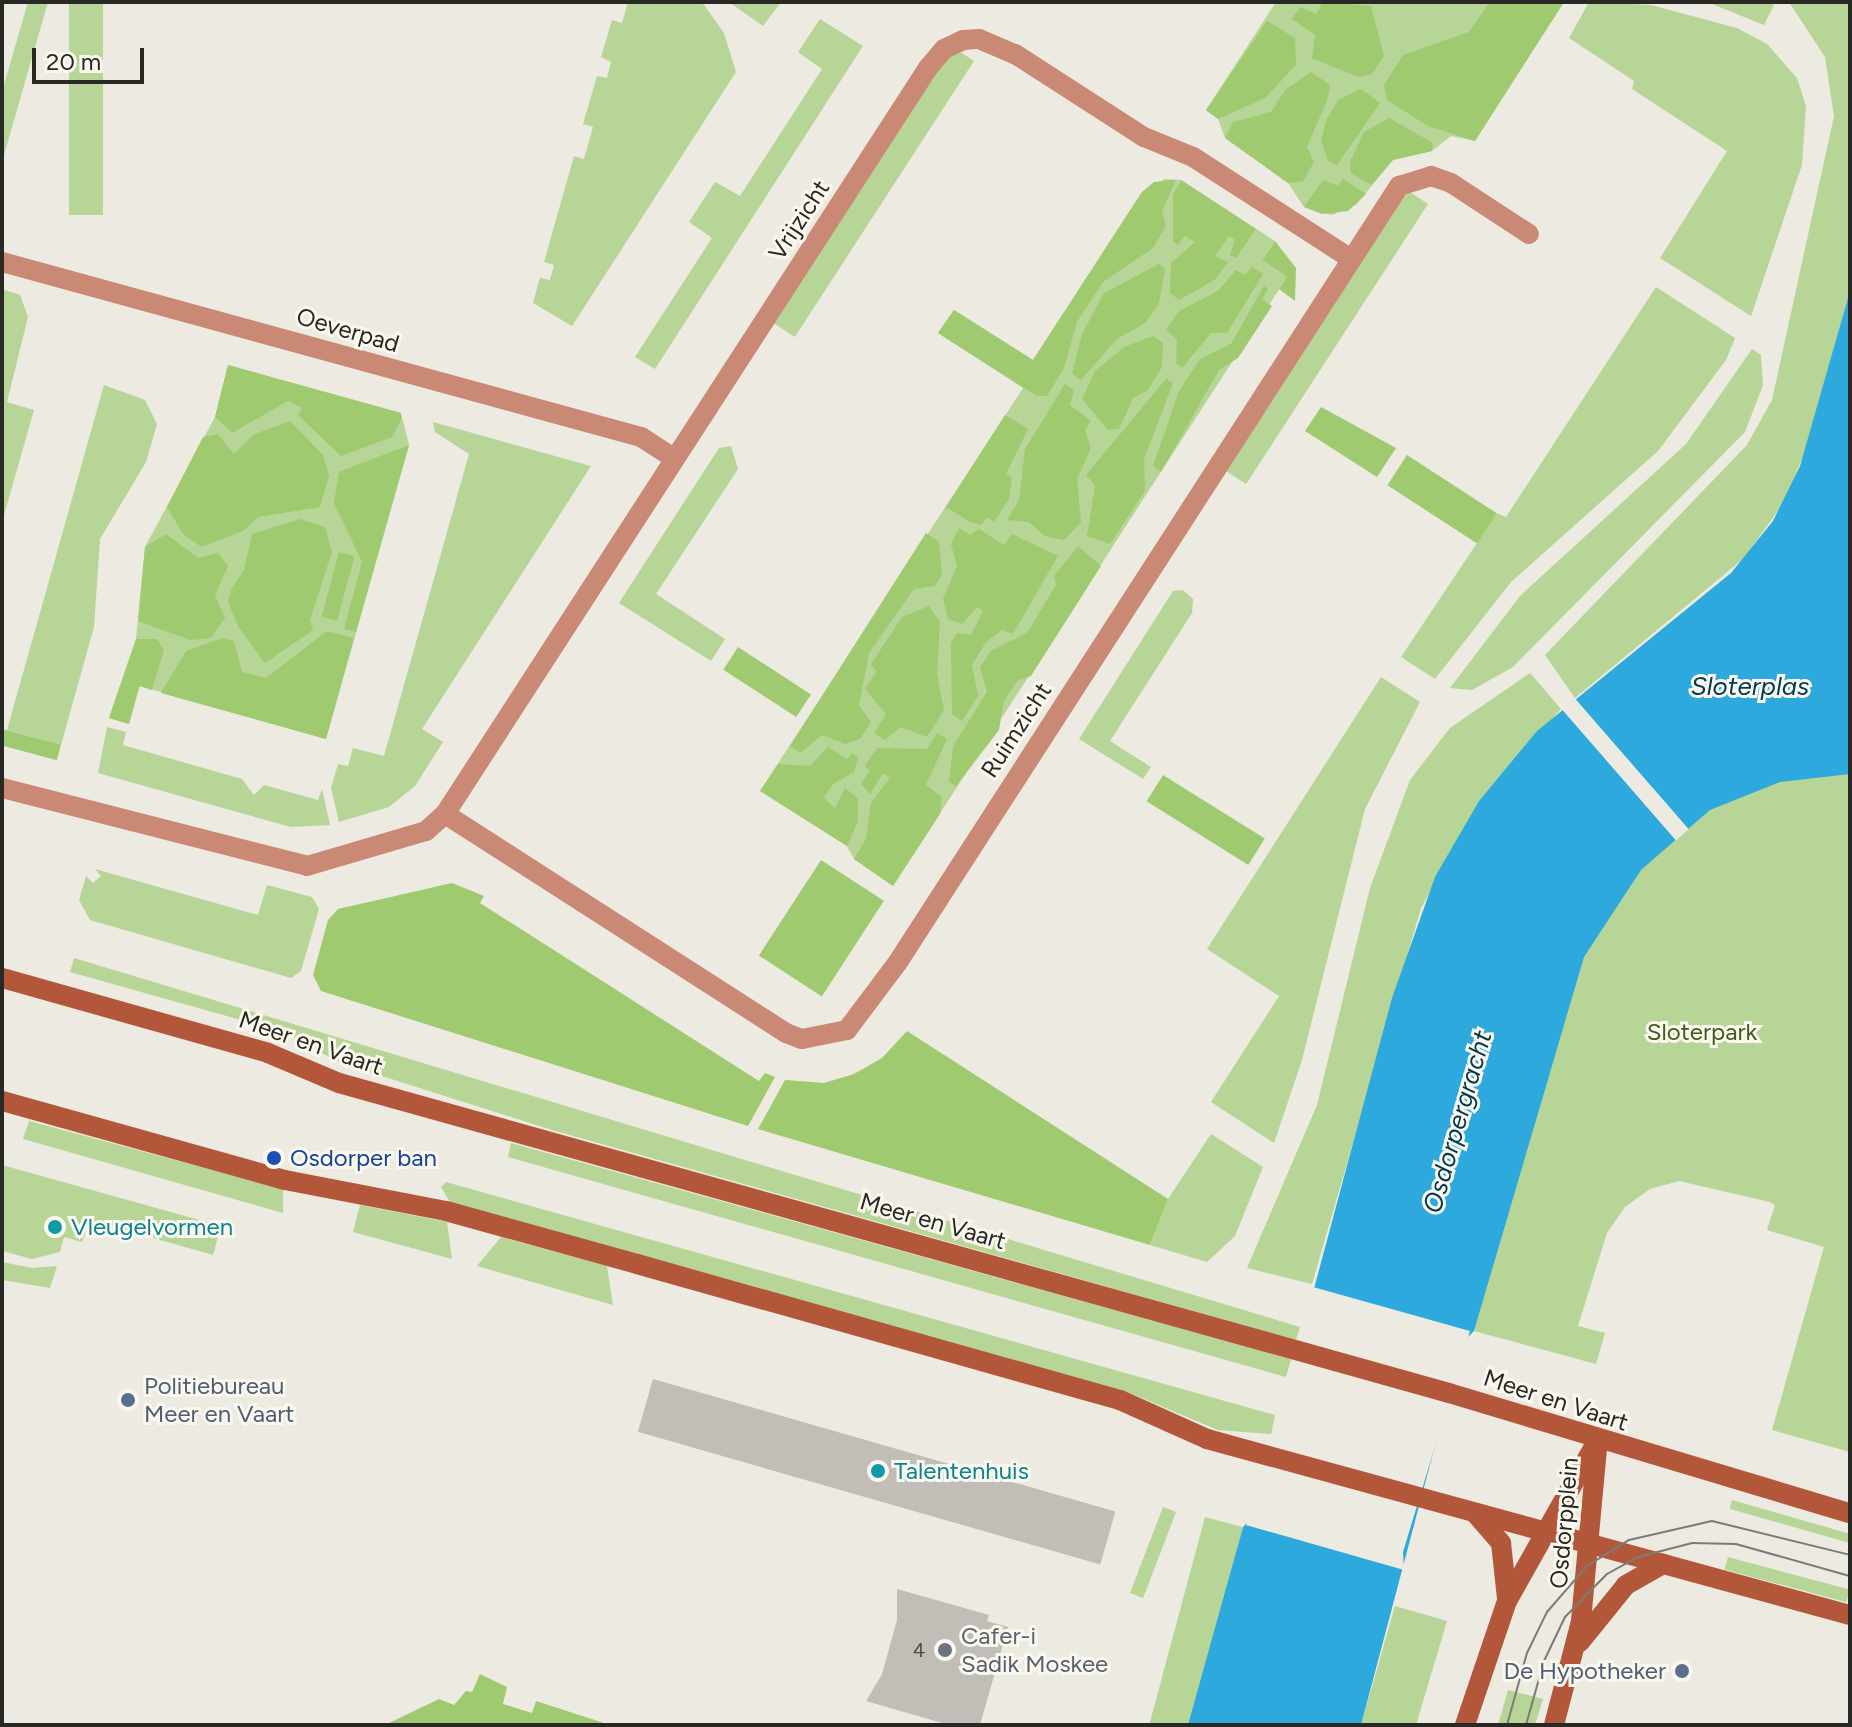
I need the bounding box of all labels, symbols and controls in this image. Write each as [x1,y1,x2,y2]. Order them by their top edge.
scale bar [36,32,148,82]
text: 20 m [46,47,101,76]
street label: Vrijzicht [763,175,835,265]
street label: Oeverpad [293,302,403,358]
water label: Sloterplas [1691,671,1809,703]
street label: Ruimzicht [975,677,1057,783]
street label: Meer en Vaart [235,1005,387,1081]
park label: Sloterpark [1647,1018,1757,1046]
water label: Osdorpergracht [1417,1027,1499,1217]
place label: Osdorper ban [290,1144,437,1172]
marker: Osdorper ban [265,1149,283,1167]
street label: Meer en Vaart [857,1186,1009,1256]
place label: Vleugelvormen [71,1213,233,1241]
marker: Vleugelvormen [46,1218,64,1236]
street label: Meer en Vaart [1480,1363,1632,1437]
place label: Politiebureau Meer en Vaart [144,1372,294,1428]
marker: Politiebureau Meer en Vaart [119,1391,137,1409]
street label: Osdorpplein [1544,1456,1584,1590]
place label: Talentenhuis [894,1457,1029,1485]
marker: Talentenhuis [869,1462,887,1480]
place label: Cafer-i Sadik Moskee [961,1622,1108,1678]
house number: 4 [913,1638,925,1662]
marker: Cafer-i Sadik Moskee [936,1641,954,1659]
place label: De Hypotheker [1504,1657,1666,1685]
marker: De Hypotheker [1673,1662,1691,1680]

